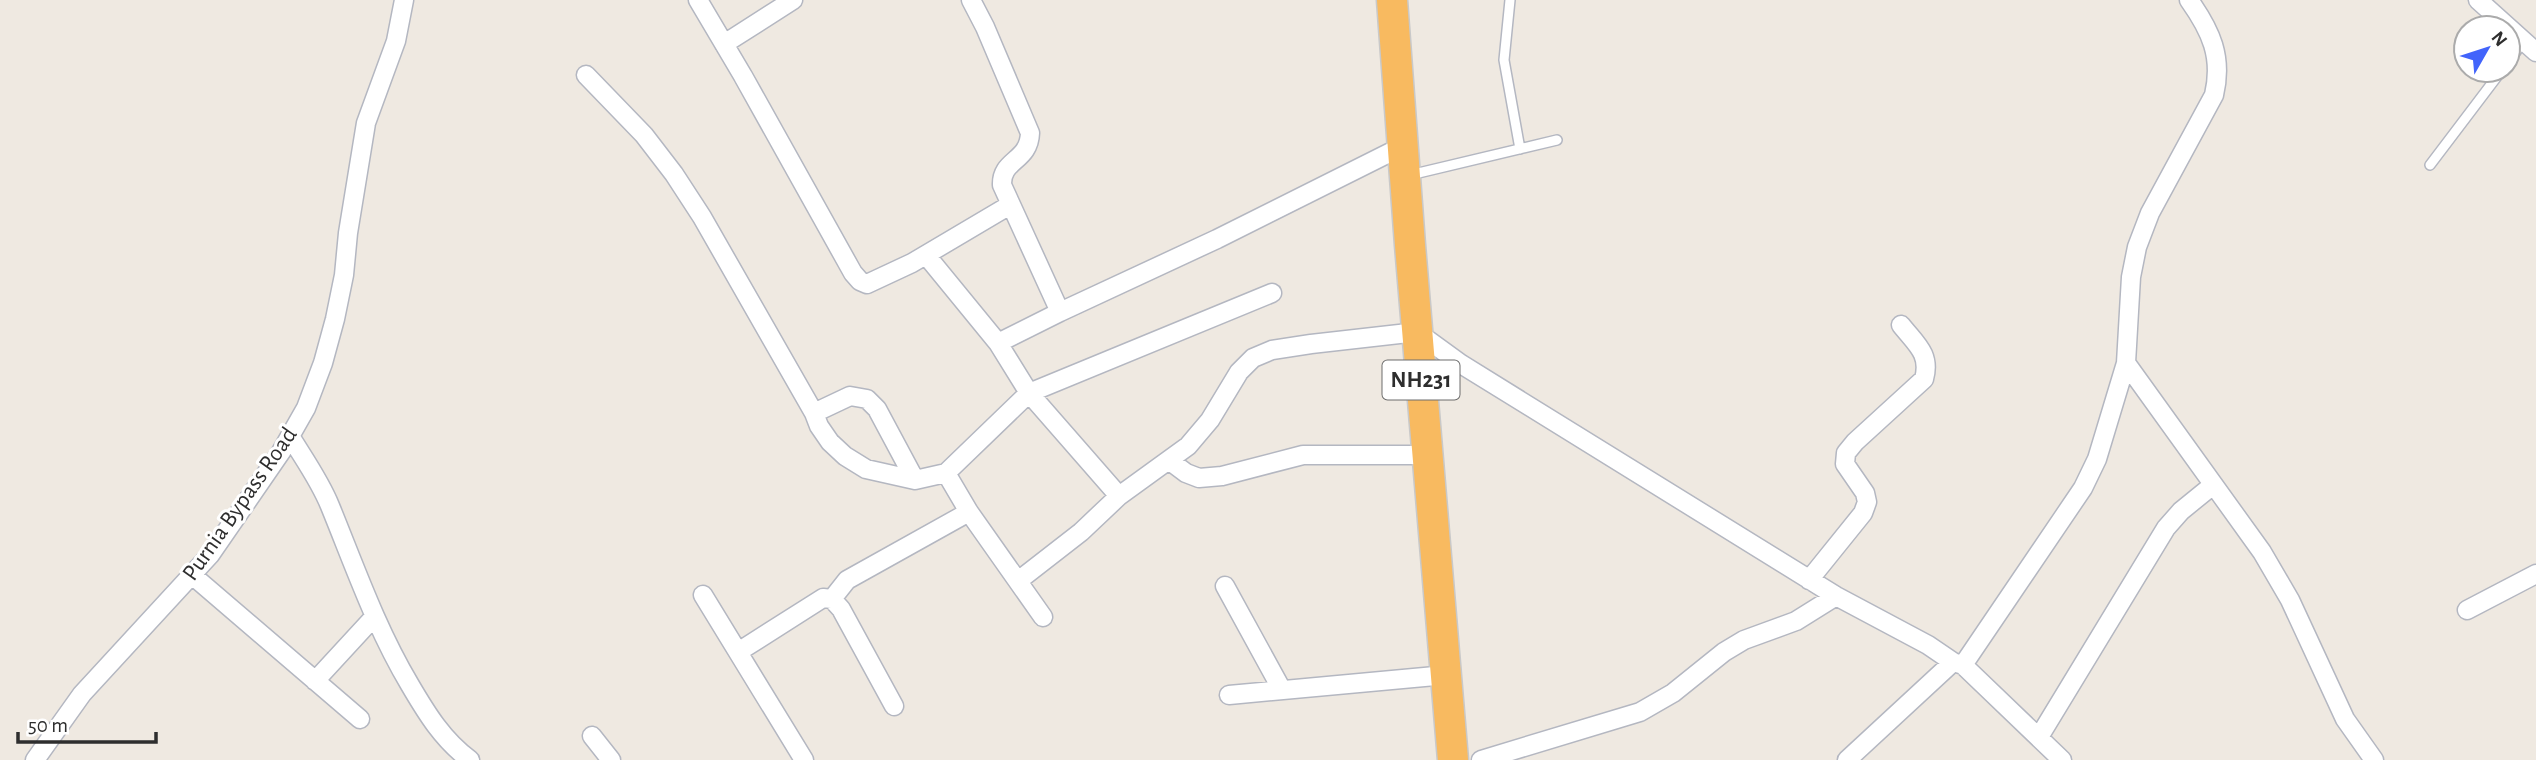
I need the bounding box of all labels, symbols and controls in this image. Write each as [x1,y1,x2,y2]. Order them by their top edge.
north arrow [2452,14,2522,84]
text: N [2488,28,2511,50]
road number: NH231 [1382,360,1460,400]
street label: Purnia Bypass Road [178,423,302,585]
scale bar [18,700,156,744]
text: 50 m [28,715,68,736]

